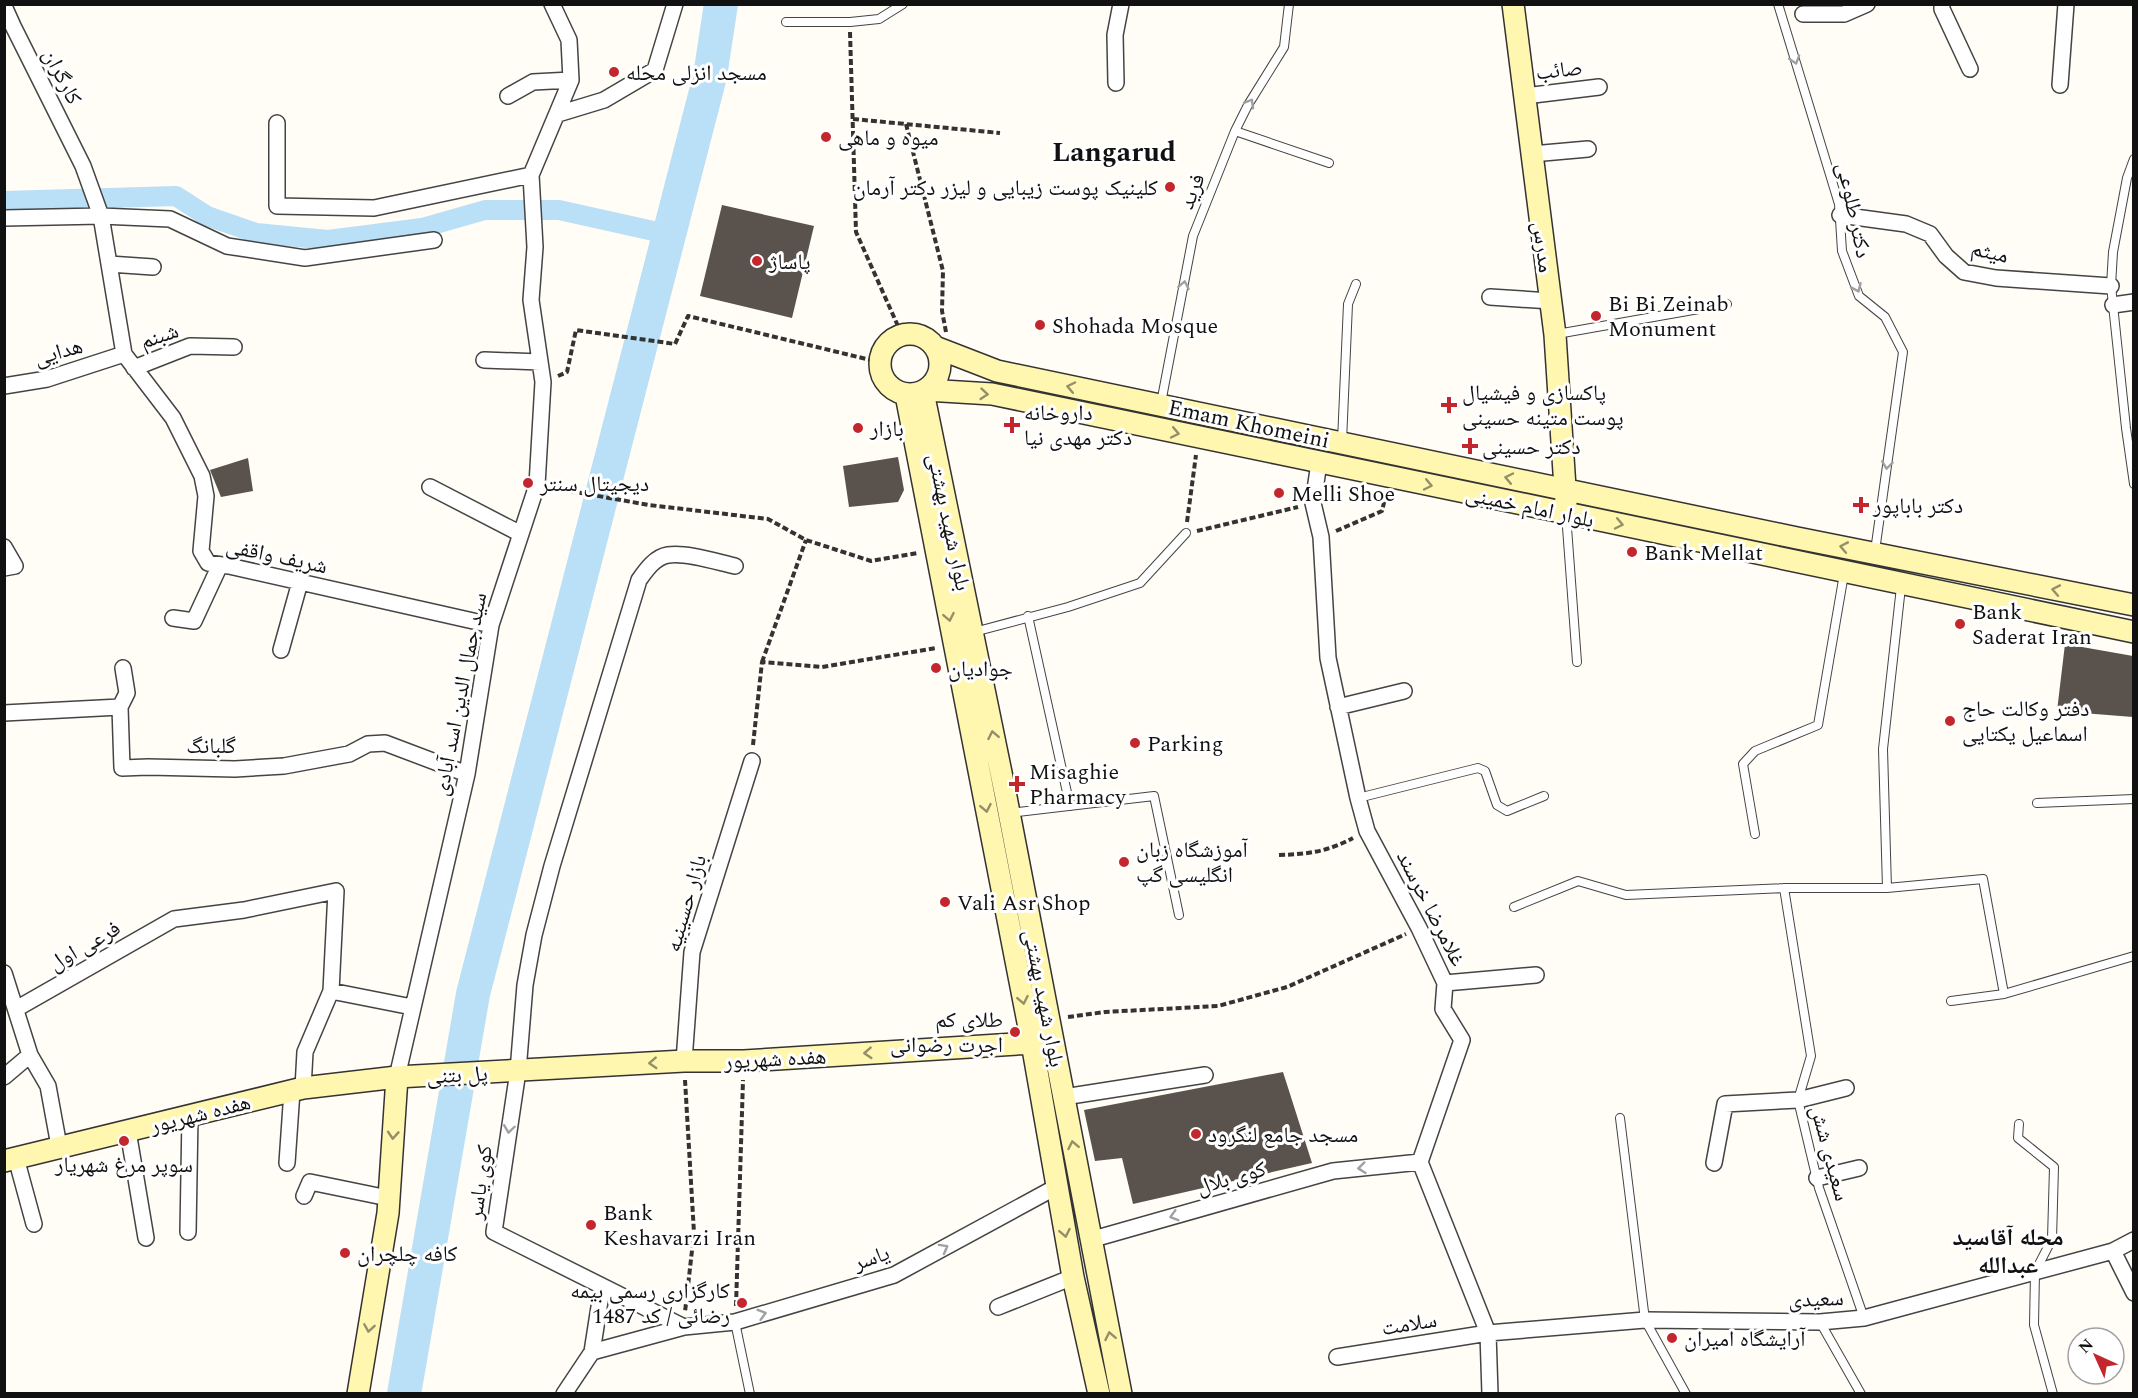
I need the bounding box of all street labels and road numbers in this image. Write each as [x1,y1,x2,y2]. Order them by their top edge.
street label: کارگران [33,43,90,111]
street label: صائب [1534,52,1584,89]
street label: دکتر طلوعی [1827,159,1880,261]
street label: فرید [1170,169,1214,214]
street label: مدرس [1523,220,1562,275]
street label: میثم [1968,232,2012,273]
street label: شبنم [136,314,183,358]
street label: هدایی [30,330,87,375]
street label: Emam Khomeini [1165,391,1333,458]
street label: بلوار شهید بهشتی [918,451,979,594]
street label: بلوار امام خمینی [1462,478,1597,537]
street label: شریف واقفی [223,530,330,583]
street label: سید جمال الدین اسد آبادی [425,590,496,799]
street label: گلبانگ [186,730,236,763]
street label: غلامرضا خرسند [1387,845,1474,972]
street label: بازار حسینیه [657,851,716,956]
street label: فرعی اول [43,912,127,980]
street label: بلوار شهید بهشتی [1014,927,1073,1070]
street label: هفده شهریور [722,1040,827,1079]
street label: پل بتنی [425,1057,489,1094]
street label: هفده شهریور [146,1086,254,1143]
street label: سعیدی شش [1801,1102,1858,1205]
street label: کوی یاسر [459,1143,502,1223]
street label: کوی بلال [1193,1153,1270,1204]
street label: یاسر [848,1237,894,1280]
street label: سعیدی [1788,1282,1844,1317]
street label: سلامت [1379,1304,1439,1345]

